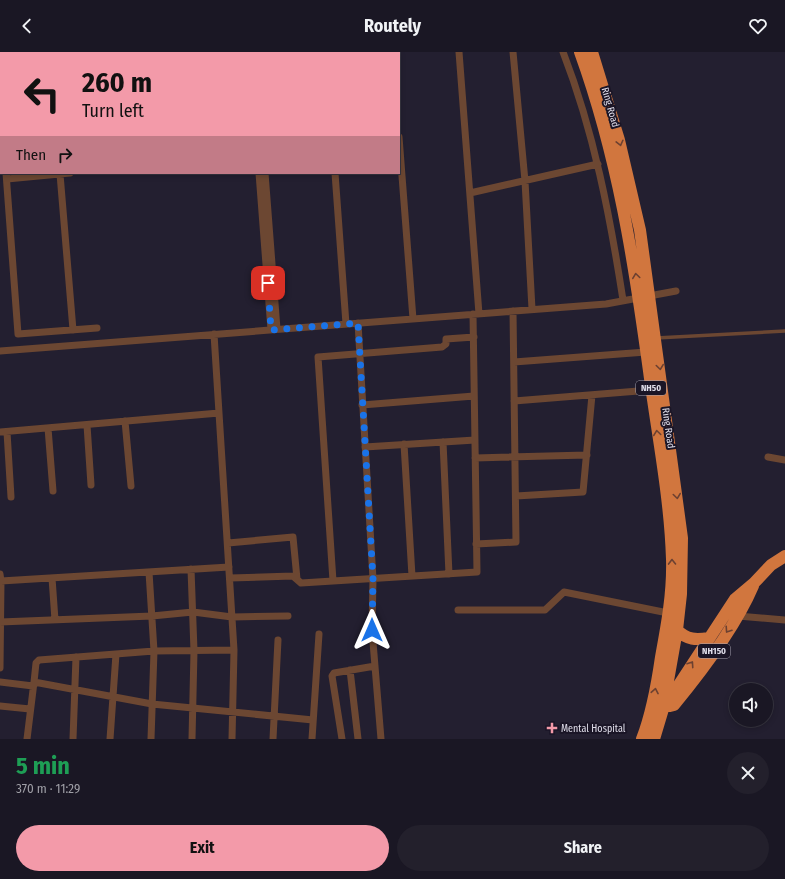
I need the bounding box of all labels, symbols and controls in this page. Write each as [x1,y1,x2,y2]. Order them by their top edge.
icon: back [16,15,38,37]
text: Routely [364,15,421,37]
icon: heart [747,15,769,37]
text: 260 m [82,66,152,99]
icon: left [16,68,68,120]
street label: Ring Road [599,86,621,129]
text: Turn left [82,100,144,122]
one-way arrow [615,139,624,146]
icon: right [54,144,76,166]
text: Then [16,146,46,164]
pin [251,266,285,300]
icon: arrive [257,272,279,294]
one-way arrow [632,273,641,279]
one-way arrow [655,364,664,370]
road number: NH50 [636,381,666,395]
street label: Ring Road [659,407,677,449]
one-way arrow [653,430,662,436]
one-way arrow [673,493,682,499]
one-way arrow [667,559,676,565]
position arrow [351,609,393,651]
one-way arrow [726,625,733,632]
road number: NH150 [698,644,730,658]
one-way arrow [686,662,693,669]
map controls [729,683,773,727]
button: sound [729,683,773,727]
one-way arrow [651,687,659,694]
marker: Mental Hospital [546,722,558,734]
place label: Mental Hospital [561,723,626,735]
text: 5 min [16,752,70,780]
button: close [727,752,769,794]
text: 370 m · 11:29 [16,781,80,796]
button: Exit [16,825,389,871]
button: Share [397,825,769,871]

